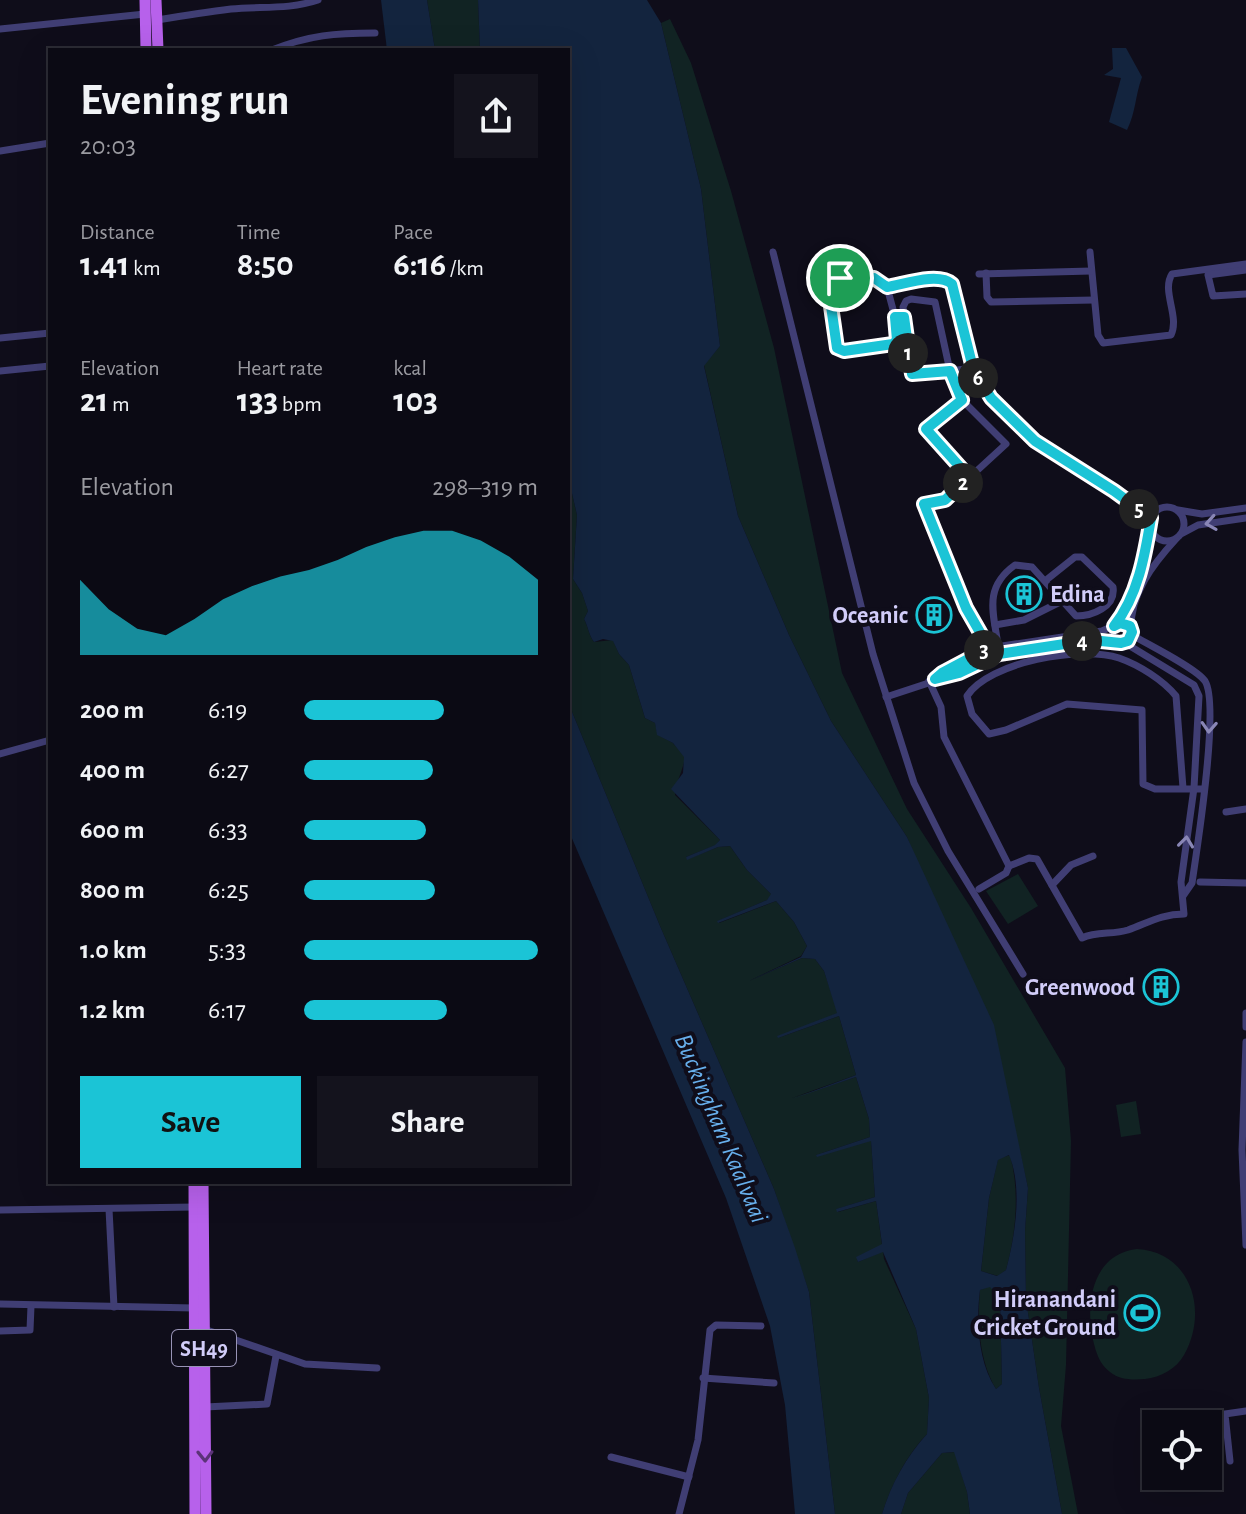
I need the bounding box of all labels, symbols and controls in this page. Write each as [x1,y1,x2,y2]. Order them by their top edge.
button: share [454,74,538,158]
text: Evening run [80,79,289,123]
text: 20:03 [80,133,136,159]
text: Distance [80,221,155,243]
text: Time [237,221,281,243]
text: Pace [393,221,433,243]
pin [806,244,874,312]
text: 1.41 [80,248,129,282]
text: 8:50 [237,248,294,282]
text: 6:16 [393,248,446,282]
icon: arrive [818,256,862,300]
text: km [129,257,161,279]
text: /km [446,257,484,279]
pin: 1 [888,333,928,373]
text: 1 [904,342,912,364]
text: Elevation [80,357,160,379]
text: Heart rate [237,357,323,379]
text: kcal [393,357,427,379]
pin: 6 [958,358,998,398]
text: 6 [973,367,983,389]
text: 21 [80,384,108,418]
text: 133 [237,384,278,418]
text: 103 [393,384,438,418]
text: m [108,393,130,415]
text: bpm [278,393,322,415]
pin: 2 [943,463,983,503]
text: 2 [958,472,968,494]
text: Elevation [80,474,174,500]
text: 298–319 m [432,474,538,500]
pin: 5 [1119,489,1159,529]
text: 5 [1134,498,1144,520]
one-way arrow [1204,514,1217,531]
building icon: Edina [1005,575,1043,613]
place label: Edina [1050,583,1105,607]
building icon: Oceanic [915,596,953,634]
place label: Oceanic [832,604,908,628]
pin: 4 [1062,621,1102,661]
pin: 3 [964,630,1004,670]
text: 4 [1076,630,1088,652]
text: 3 [979,639,989,661]
text: 200 m [80,697,144,723]
text: 6:19 [208,697,247,723]
one-way arrow [1201,721,1218,734]
text: 400 m [80,757,145,783]
text: 6:27 [208,757,249,783]
text: 600 m [80,817,145,843]
text: 6:33 [208,817,248,843]
one-way arrow [1178,835,1195,848]
text: 800 m [80,877,145,903]
text: 6:25 [208,877,249,903]
text: 1.0 km [80,937,147,963]
text: 5:33 [208,937,246,963]
building icon: Greenwood [1142,968,1180,1006]
place label: Greenwood [1025,976,1135,1000]
text: 1.2 km [80,997,145,1023]
text: 6:17 [208,997,246,1023]
water label: Buckingham Kaalvaai [670,1030,773,1227]
button: Save [80,1076,301,1168]
button: Share [317,1076,538,1168]
place label: Hiranandani Cricket Ground [974,1288,1116,1340]
sports icon: Hiranandani Cricket Ground [1123,1294,1161,1332]
road number: SH49 [172,1330,236,1366]
map controls [1142,1410,1222,1490]
button: locate [1142,1410,1222,1490]
one-way arrow [197,1450,214,1463]

